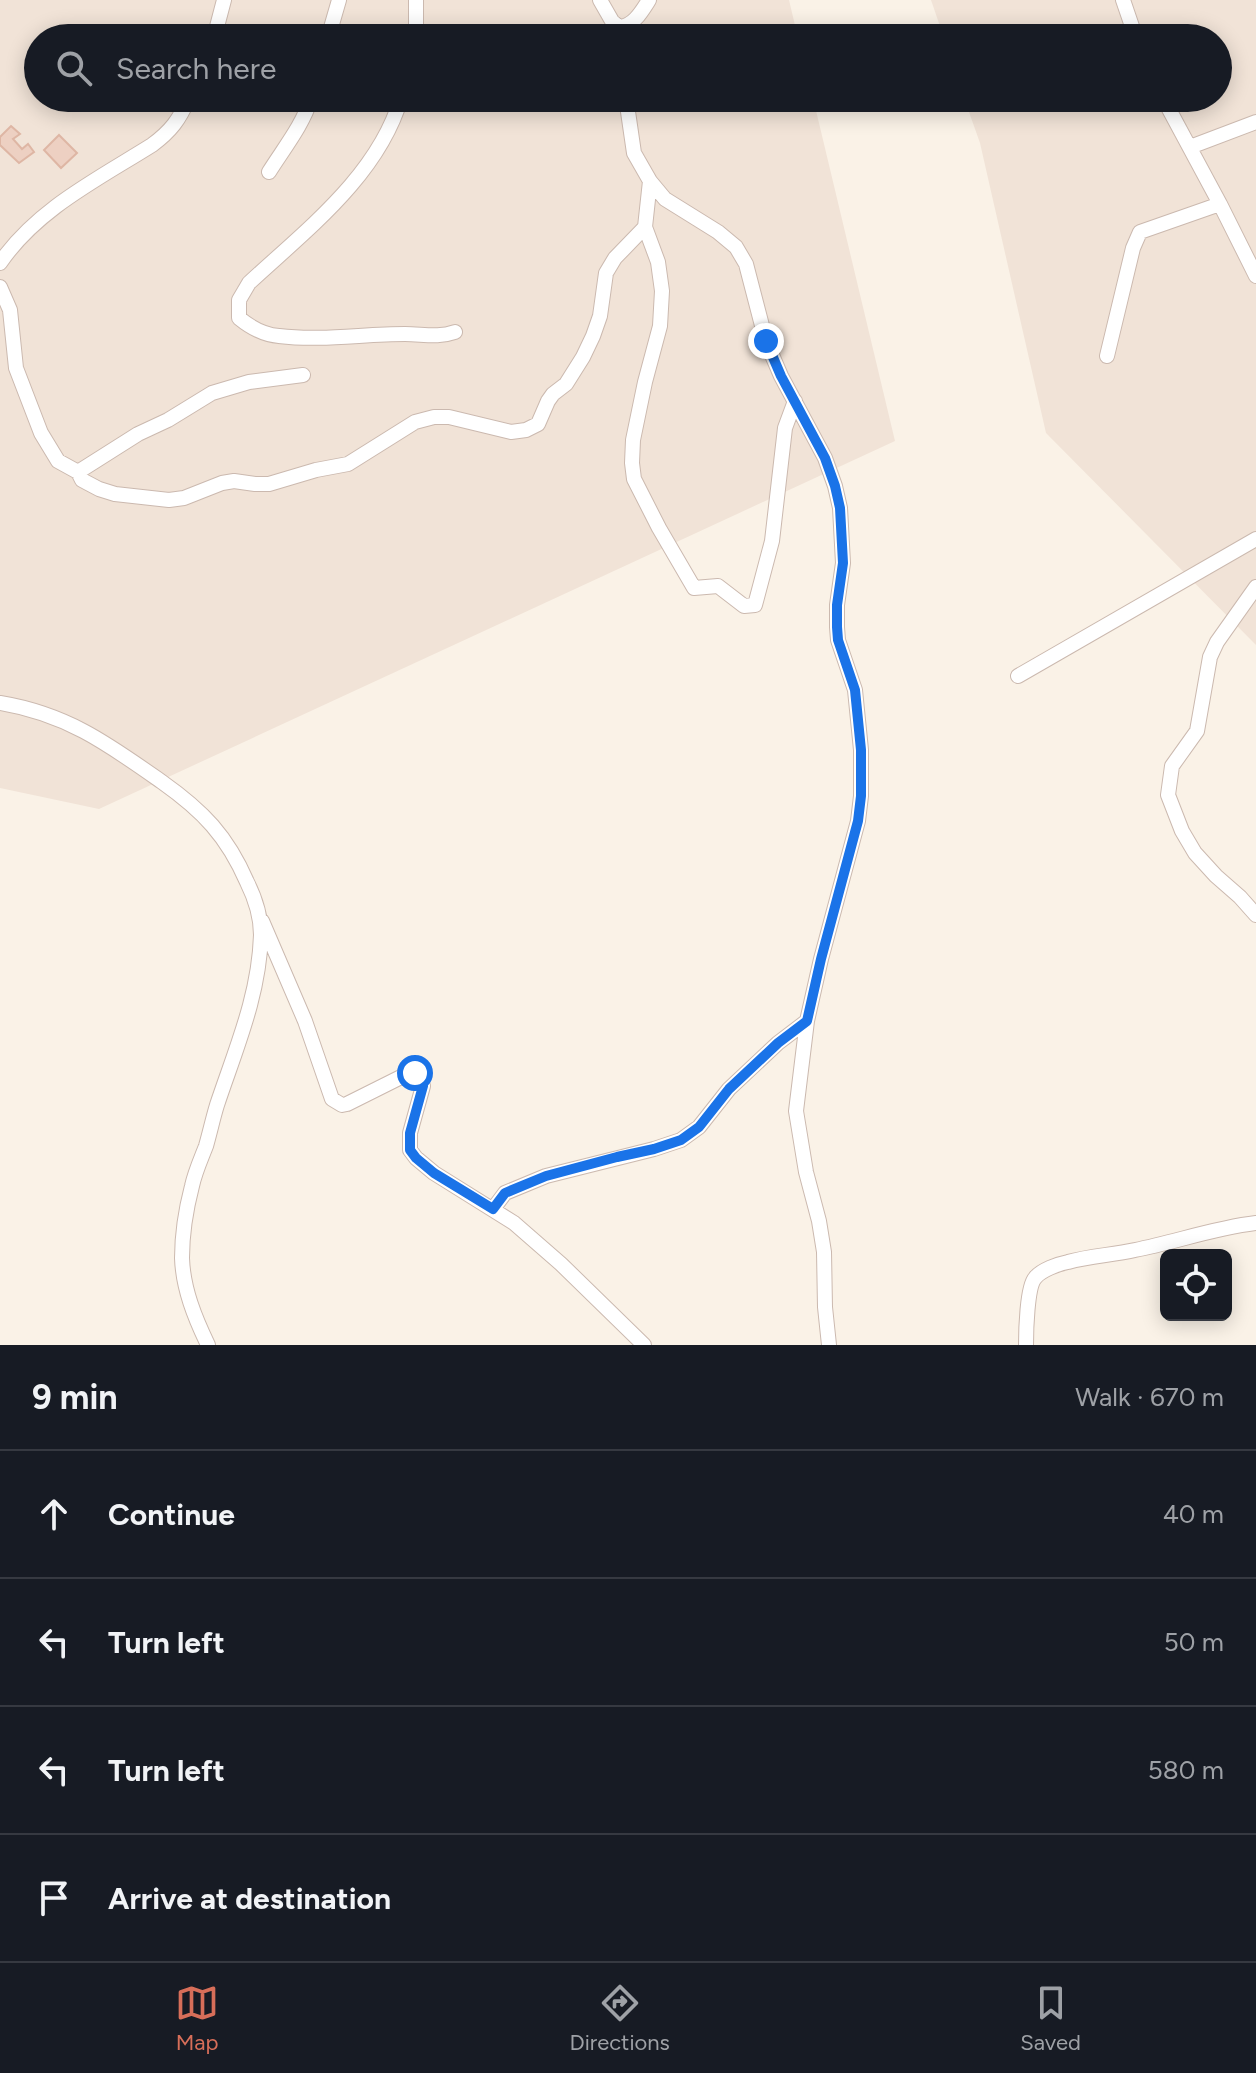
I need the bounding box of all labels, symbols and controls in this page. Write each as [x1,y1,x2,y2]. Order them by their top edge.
search box [24,24,1232,112]
icon: search [52,46,96,90]
text: Search here [116,50,276,87]
route end [748,323,784,359]
route start [397,1055,433,1091]
map controls [1160,1249,1232,1321]
button: locate [1160,1249,1232,1321]
text: 9 min [32,1377,118,1418]
text: Walk · 670 m [1075,1381,1224,1413]
icon: ahead [32,1492,76,1536]
text: Continue [108,1496,235,1533]
text: 40 m [1163,1498,1224,1530]
icon: left [32,1620,76,1664]
text: Turn left [108,1624,225,1661]
text: 50 m [1164,1626,1224,1658]
icon: left [32,1748,76,1792]
text: Turn left [108,1752,225,1789]
text: 580 m [1148,1754,1224,1786]
icon: arrive [32,1876,76,1920]
text: Arrive at destination [108,1880,391,1917]
tab: Map [175,1981,219,2056]
tab: Directions [570,1981,670,2056]
tab: Saved [1020,1981,1081,2056]

